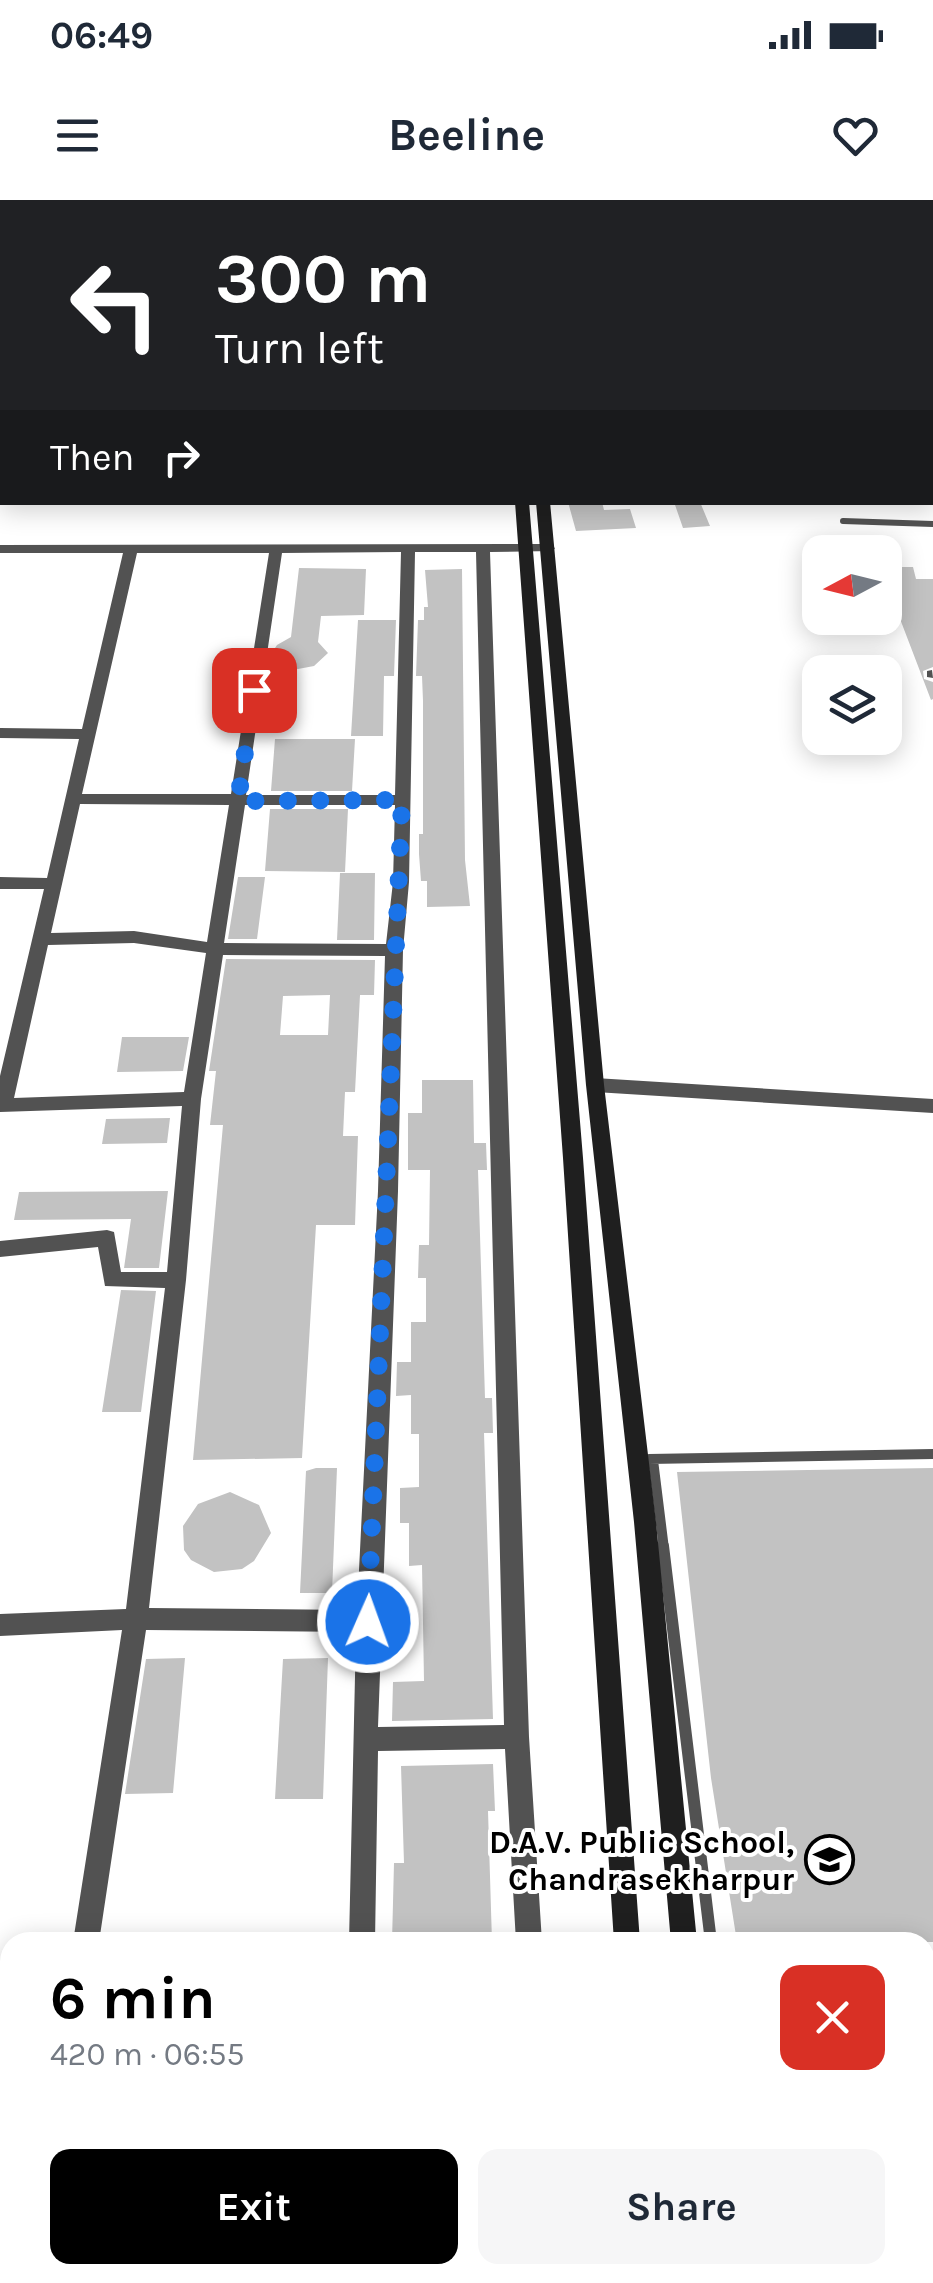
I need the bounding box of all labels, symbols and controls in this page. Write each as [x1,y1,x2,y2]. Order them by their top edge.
text: 06:49 [50,13,153,58]
icon: menu [50,108,105,163]
icon: heart [828,108,883,163]
text: Beeline [388,109,545,161]
text: 300 m [215,238,431,320]
icon: left [50,240,180,370]
text: Turn left [215,322,384,374]
icon: right [154,430,209,485]
text: Then [50,435,134,480]
north arrow [802,535,902,635]
map controls [802,535,902,755]
pin [212,648,297,733]
button: layers [802,655,902,755]
icon: arrive [227,663,282,718]
position arrow [316,1570,420,1674]
place label: D.A.V. Public School, Chandrasekharpur [489,1824,794,1898]
school or university icon: D.A.V. Public School, Chandrasekharpur [803,1834,855,1886]
text: 6 min [50,1963,216,2033]
button: close [780,1965,885,2070]
text: 420 m · 06:55 [50,2036,245,2073]
button: Exit [50,2149,458,2264]
button: Share [478,2149,885,2264]

